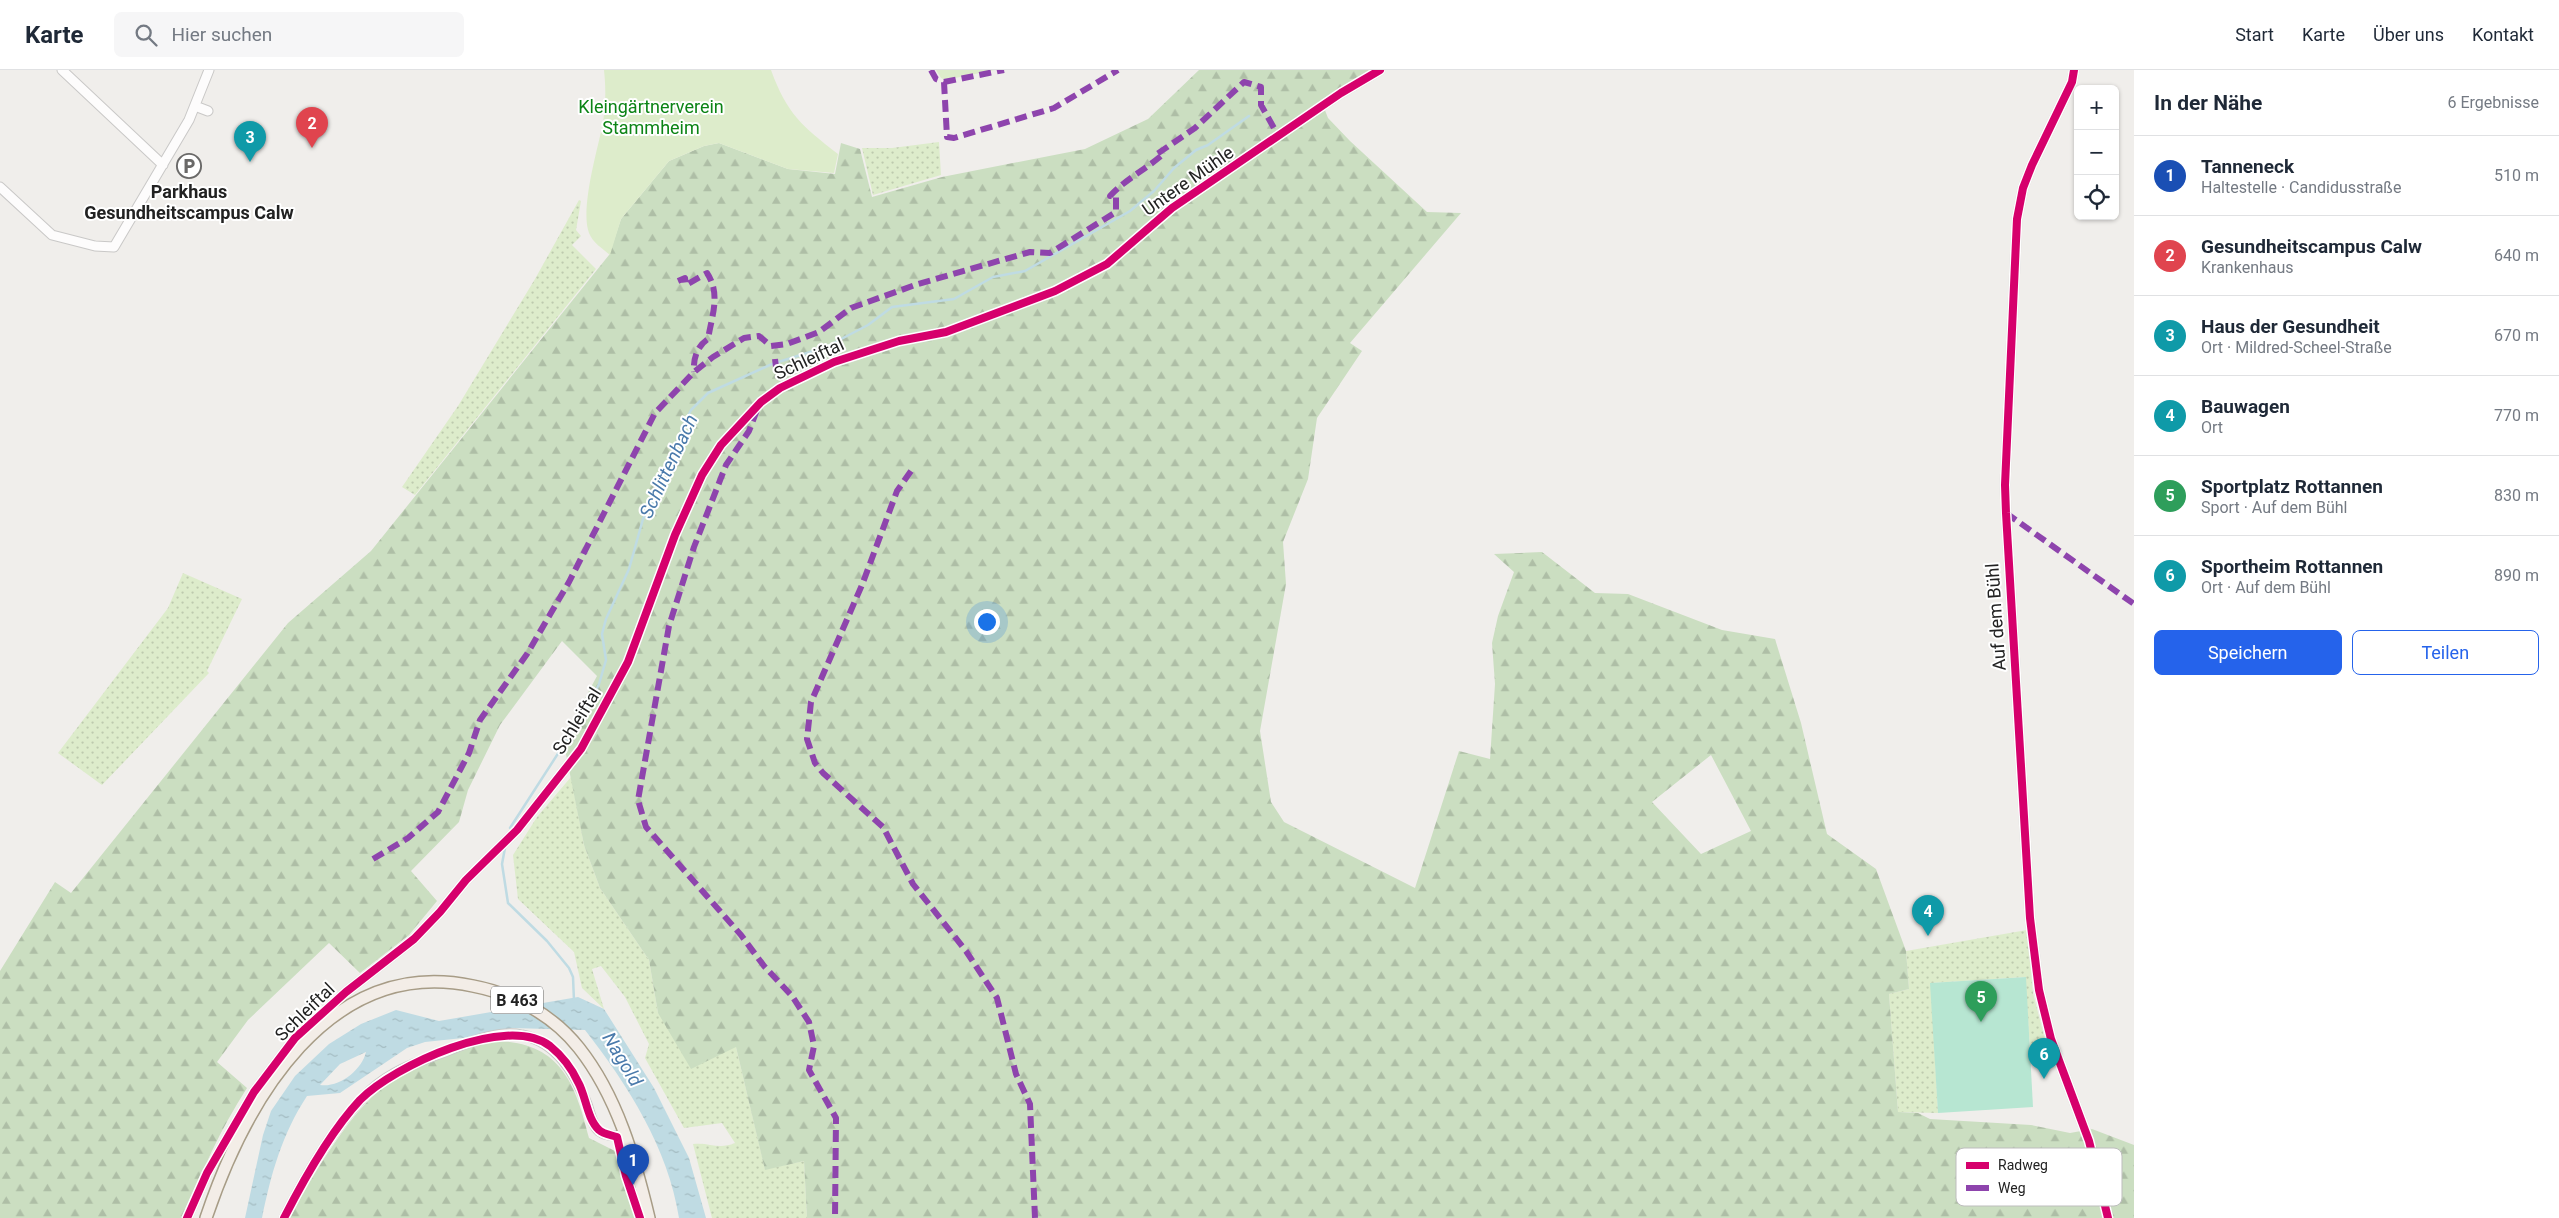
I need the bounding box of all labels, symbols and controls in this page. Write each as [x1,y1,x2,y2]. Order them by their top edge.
search box [114,12,464,57]
text: Karte [25,21,84,49]
icon: search [132,21,160,49]
text: Hier suchen [172,23,272,46]
text: Start [2235,24,2274,45]
text: Karte [2302,24,2345,45]
text: Über uns [2373,24,2444,45]
text: Kontakt [2472,24,2534,45]
map controls [2074,85,2119,220]
button: + [2074,85,2119,130]
text: In der Nähe [2154,91,2262,115]
text: 6 Ergebnisse [2447,93,2539,112]
park label: Kleingärtnerverein Stammheim [578,96,724,138]
pin: 2 [296,107,328,148]
pin: 3 [234,121,266,162]
button: − [2074,130,2119,175]
street label: Untere Mühle [1138,141,1237,220]
parking icon: Parkhaus Gesundheitscampus Calw [176,153,202,179]
text: Tanneneck [2201,155,2294,178]
text: 1 [2165,166,2175,185]
text: 510 m [2494,166,2539,185]
button: locate [2074,175,2119,220]
text: Haltestelle · Candidusstraße [2201,178,2401,197]
place label: Parkhaus Gesundheitscampus Calw [84,181,294,223]
text: Gesundheitscampus Calw [2201,235,2422,258]
text: 2 [2165,246,2175,265]
text: 640 m [2494,246,2539,265]
text: Krankenhaus [2201,258,2294,277]
text: Haus der Gesundheit [2201,315,2380,338]
text: 3 [2165,326,2175,345]
text: 670 m [2494,326,2539,345]
street label: Schleiftal [771,333,847,384]
text: Ort · Mildred-Scheel-Straße [2201,338,2392,357]
text: Bauwagen [2201,395,2290,418]
text: 4 [2165,406,2175,425]
text: 770 m [2494,406,2539,425]
water label: Schlittenbach [634,411,703,522]
text: Ort [2201,418,2223,437]
text: Sportplatz Rottannen [2201,475,2383,498]
text: 5 [2165,486,2175,505]
text: 830 m [2494,486,2539,505]
text: Sport · Auf dem Bühl [2201,498,2347,517]
text: Sportheim Rottannen [2201,555,2383,578]
street label: Auf dem Bühl [1981,563,2010,671]
text: 6 [2165,566,2175,585]
text: 890 m [2494,566,2539,585]
text: Ort · Auf dem Bühl [2201,578,2331,597]
your location [974,609,1000,635]
button: Speichern [2154,630,2342,675]
button: Teilen [2352,630,2539,675]
street label: Schleiftal [548,684,605,758]
pin: 4 [1912,895,1944,936]
street label: Schleiftal [271,978,339,1045]
pin: 5 [1965,981,1997,1022]
road number: B 463 [491,986,543,1014]
water label: Nagold [598,1028,648,1091]
pin: 6 [2028,1038,2060,1079]
pin: 1 [617,1144,649,1185]
legend [1956,1148,2122,1206]
text: Radweg [1998,1157,2048,1173]
text: Weg [1998,1180,2026,1196]

